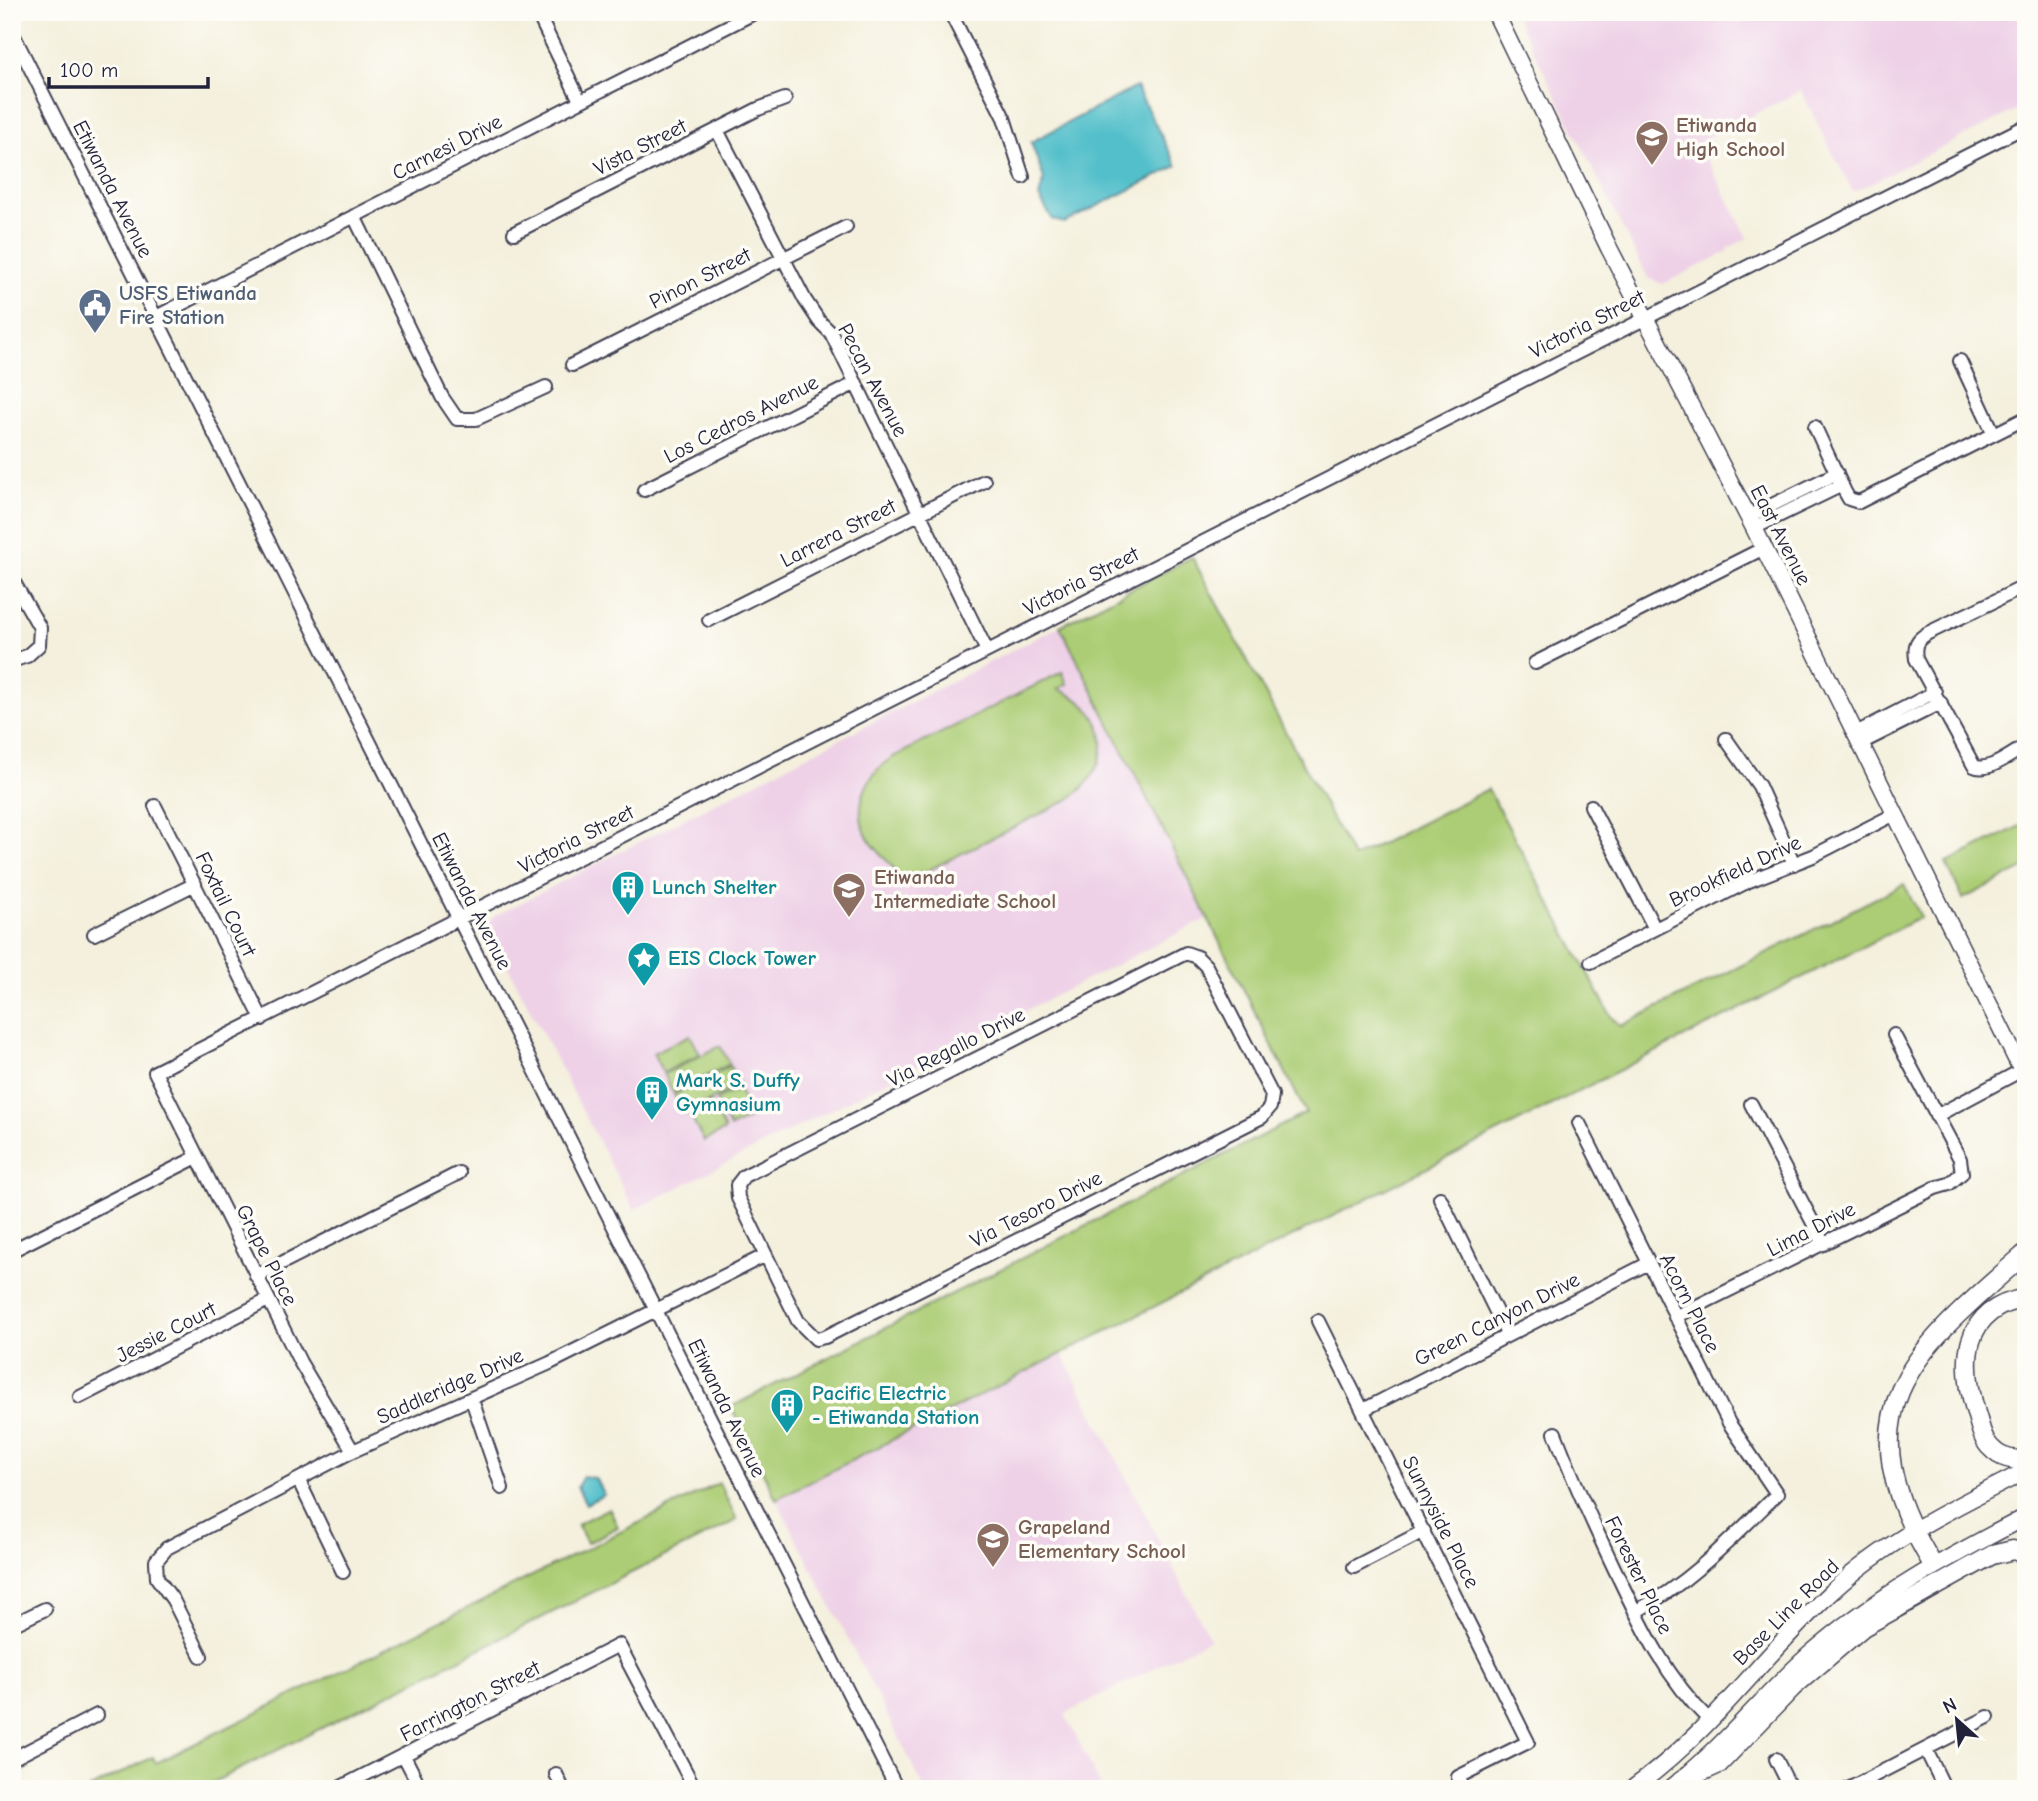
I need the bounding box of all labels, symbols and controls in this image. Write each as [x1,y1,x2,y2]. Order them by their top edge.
scale bar [49,46,208,90]
text: 100 m [60,58,118,82]
street label: Carnesi Drive [388,109,506,185]
street label: Vista Street [590,113,691,181]
place label: Etiwanda High School [1676,113,1785,161]
street label: Etiwanda Avenue [68,116,158,262]
school or university icon: Etiwanda High School [1633,118,1671,167]
street label: Pinon Street [645,242,756,314]
place label: USFS Etiwanda Fire Station [119,281,257,329]
street label: Victoria Street [1525,284,1650,363]
public building icon: USFS Etiwanda Fire Station [76,286,114,335]
street label: Pecan Avenue [833,319,913,441]
street label: Los Cedros Avenue [660,370,822,468]
street label: East Avenue [1746,481,1816,589]
street label: Larrera Street [776,493,901,572]
street label: Victoria Street [1019,541,1144,620]
street label: Victoria Street [514,799,639,878]
street label: Etiwanda Avenue [427,828,517,974]
street label: Brookfield Drive [1665,830,1805,912]
street label: Foxtail Court [190,848,262,961]
place label: Etiwanda Intermediate School [874,865,1056,913]
building icon: Lunch Shelter [609,868,647,917]
school or university icon: Etiwanda Intermediate School [830,870,868,919]
place label: Lunch Shelter [652,875,777,899]
place icon: EIS Clock Tower [625,939,663,988]
place label: EIS Clock Tower [668,946,816,970]
street label: Via Regallo Drive [883,1002,1029,1092]
place label: Mark S. Duffy Gymnasium [676,1068,800,1116]
building icon: Mark S. Duffy Gymnasium [633,1073,671,1122]
street label: Via Tesoro Drive [966,1165,1106,1253]
street label: Lima Drive [1763,1197,1859,1261]
street label: Grape Place [231,1200,303,1310]
street label: Acorn Place [1655,1249,1725,1357]
street label: Green Canyon Drive [1410,1267,1584,1371]
street label: Jessie Court [112,1296,221,1367]
street label: Etiwanda Avenue [683,1335,771,1481]
street label: Saddleridge Drive [373,1343,527,1429]
place label: Pacific Electric - Etiwanda Station [812,1381,979,1429]
building icon: Pacific Electric - Etiwanda Station [768,1386,806,1435]
street label: Sunnyside Place [1397,1452,1485,1592]
street label: Forester Place [1600,1512,1678,1638]
place label: Grapeland Elementary School [1018,1515,1186,1563]
school or university icon: Grapeland Elementary School [974,1520,1012,1569]
street label: Base Line Road [1728,1554,1844,1670]
street label: Farrington Street [396,1655,545,1747]
north arrow [1923,1686,1993,1756]
text: N [1939,1693,1960,1718]

